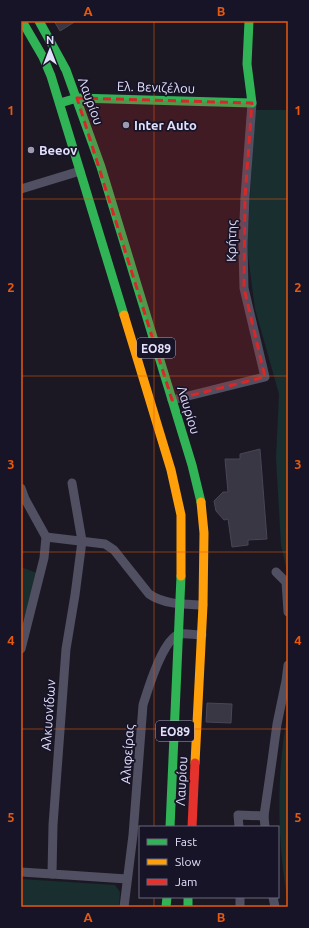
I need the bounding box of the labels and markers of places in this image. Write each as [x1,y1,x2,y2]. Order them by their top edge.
place label: Inter Auto [134,118,197,132]
marker: Inter Auto [121,120,131,130]
place label: Beeov [39,143,77,157]
marker: Beeov [26,145,36,155]

